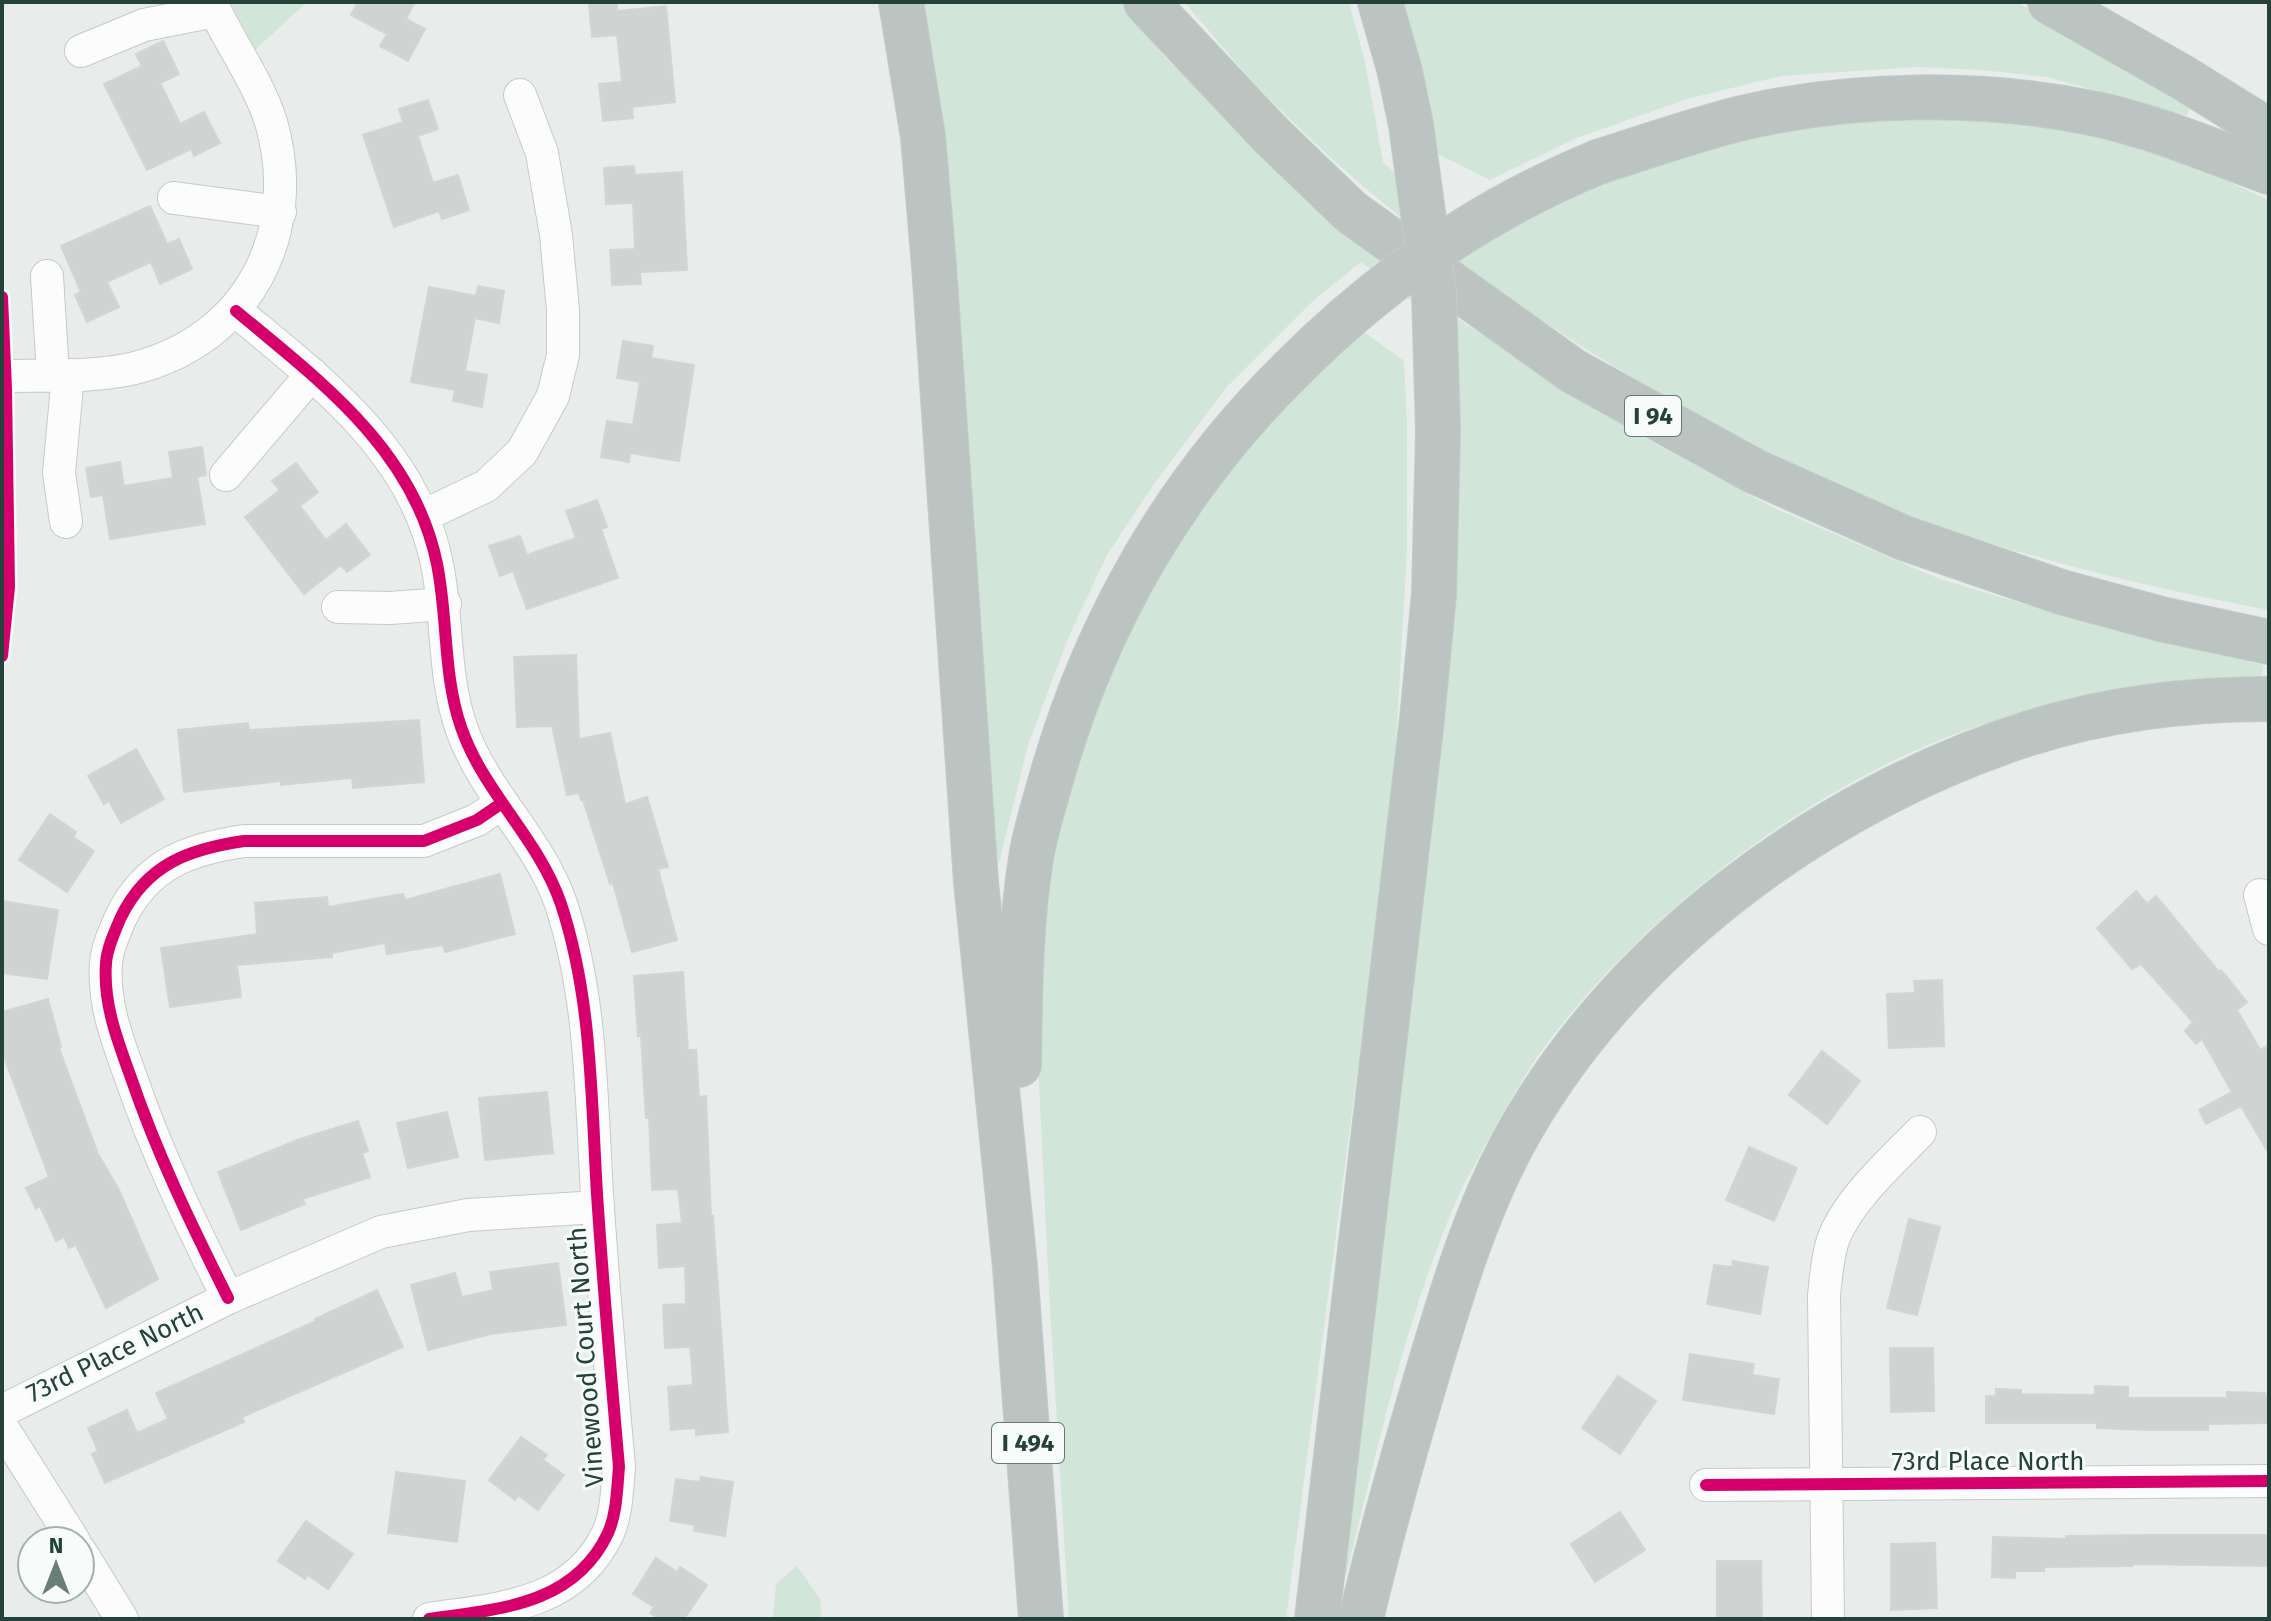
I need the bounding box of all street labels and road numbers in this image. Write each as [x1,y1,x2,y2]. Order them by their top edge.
road number: I 94 [1625,396,1681,436]
street label: Vinewood Court North [561,1226,611,1488]
street label: 73rd Place North [21,1297,209,1409]
road number: I 494 [992,1423,1064,1463]
street label: 73rd Place North [1892,1446,2085,1477]

